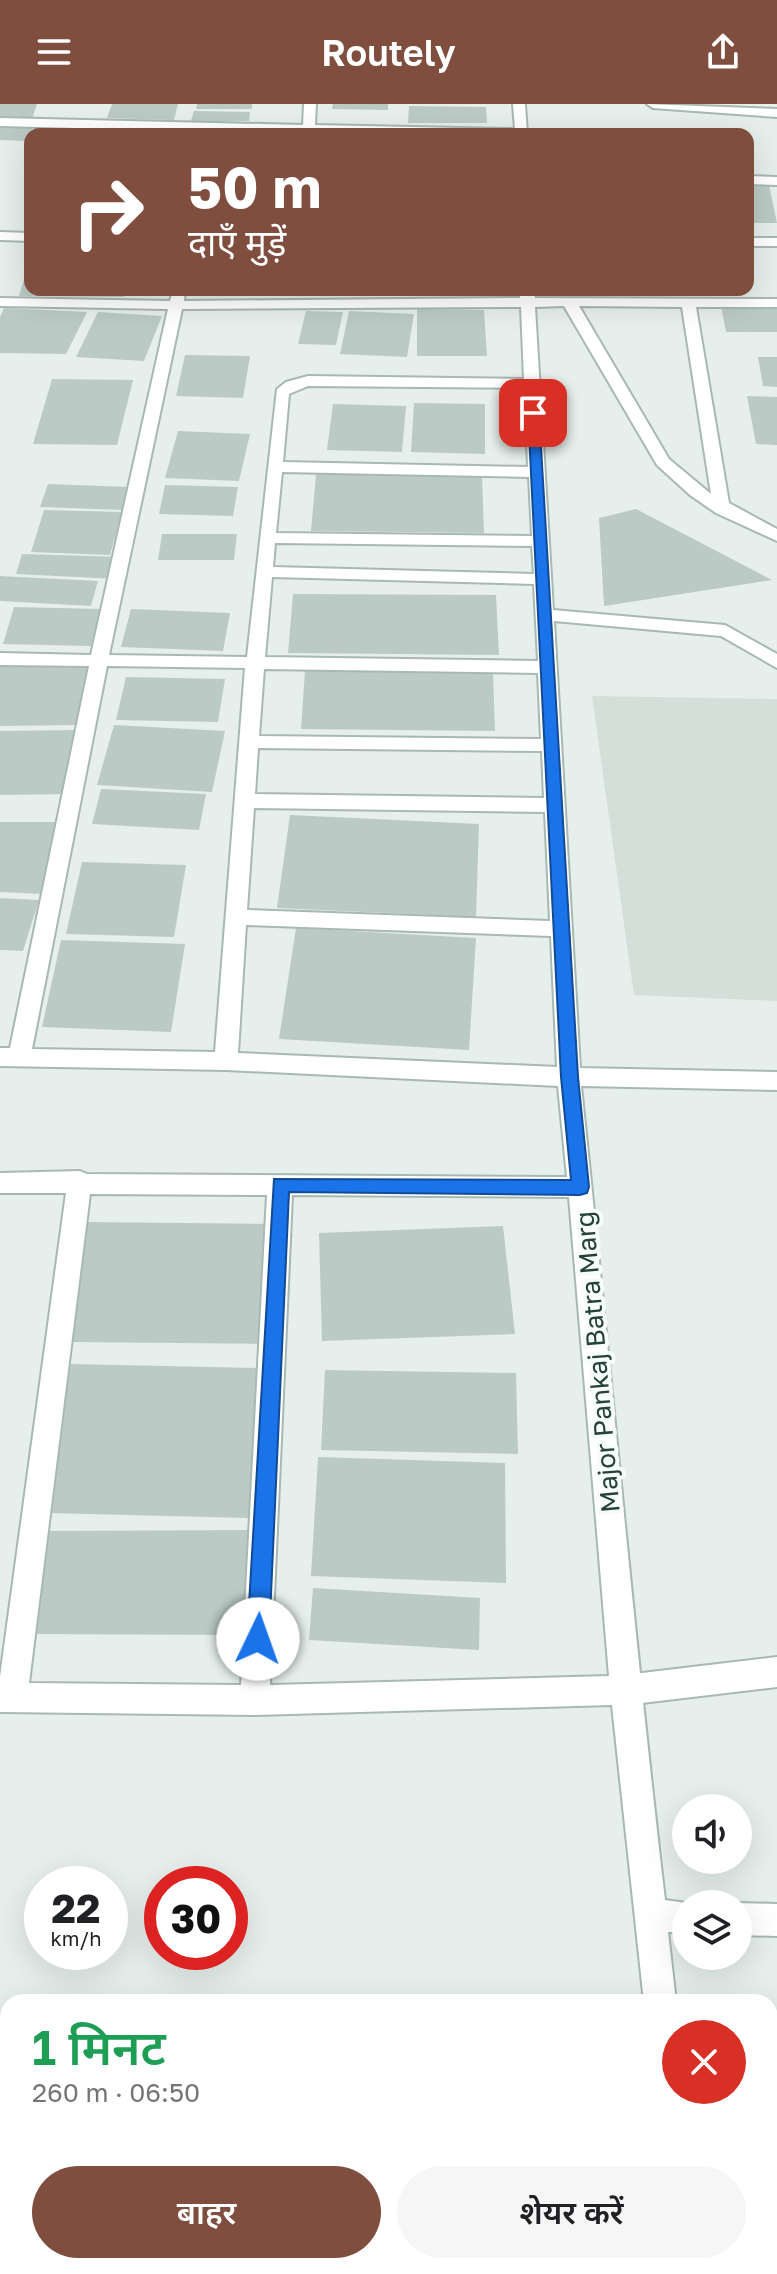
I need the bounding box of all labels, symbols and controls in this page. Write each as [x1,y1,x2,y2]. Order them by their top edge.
icon: menu [32,30,76,74]
icon: share [701,30,745,74]
text: Routely [321,31,456,74]
text: 50 m [188,153,322,220]
icon: right [56,160,160,264]
text: दाएँ मुड़ें [188,221,286,264]
pin [499,379,567,447]
icon: arrive [511,391,555,435]
street label: Major Pankaj Batra Marg [568,1210,626,1514]
position arrow [216,1597,300,1681]
map controls [672,1794,752,1970]
button: sound [672,1794,752,1874]
speed limit sign: 30 [144,1866,248,1970]
text: 22 [52,1884,100,1932]
button: layers [672,1890,752,1970]
text: km/h [51,1926,101,1950]
text: 1 मिनट [32,2018,166,2076]
button: close [662,2020,746,2104]
text: 260 m · 06:50 [32,2077,200,2108]
button: बाहर [32,2166,381,2258]
button: शेयर करें [397,2166,746,2258]

